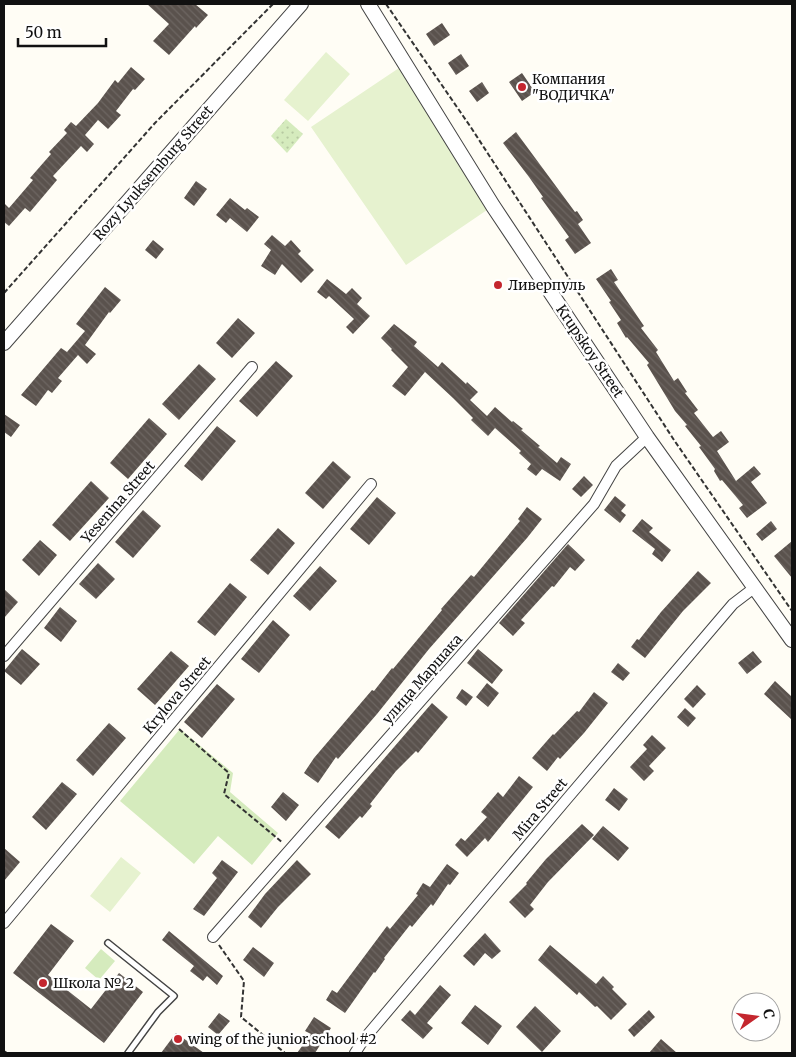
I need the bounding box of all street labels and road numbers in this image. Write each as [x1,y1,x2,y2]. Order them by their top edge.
street label: Rozy Lyuksemburg Street [89,101,217,244]
street label: Krupskoy Street [552,301,628,401]
street label: Yesenina Street [77,457,159,548]
street label: улица Маршака [378,630,466,728]
street label: Krylova Street [139,652,215,737]
street label: Mira Street [509,774,571,844]

